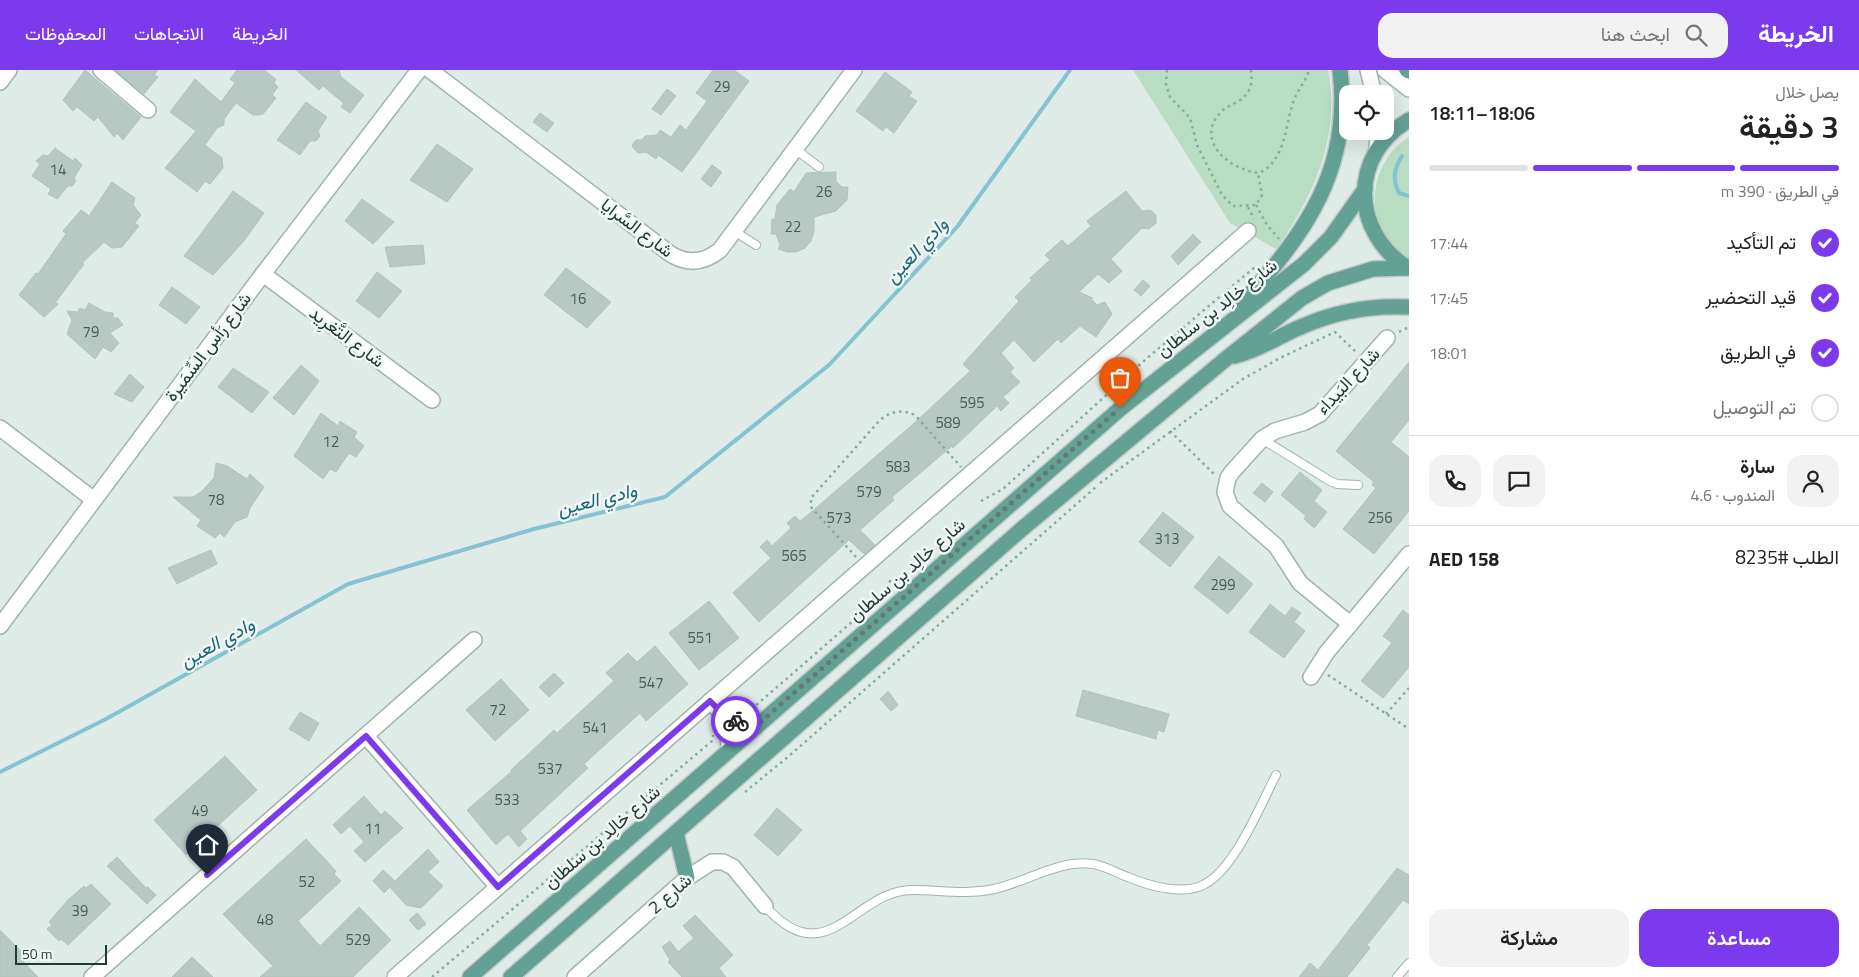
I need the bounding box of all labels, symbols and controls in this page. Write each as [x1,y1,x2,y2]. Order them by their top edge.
search box [1378,13,1728,58]
text: الخريطة [1758,15,1834,51]
text: ابحث هنا [1601,19,1670,48]
text: المحفوظات [25,20,106,47]
text: الاتجاهات [134,20,204,47]
text: الخريطة [232,20,288,47]
icon: search [1682,21,1710,49]
house number: 29 [714,75,730,98]
text: يصل خلال [1775,80,1839,104]
map controls [1339,85,1394,140]
button: locate [1339,85,1394,140]
text: 18:06–18:11 [1429,98,1535,127]
text: 3 دقيقة [1739,102,1839,150]
house number: 14 [50,158,66,181]
text: في الطريق · 390 m [1721,179,1839,203]
house number: 26 [816,180,832,203]
street label: شارع السَّرايا [595,191,679,264]
water label: وادي العين [877,210,956,291]
house number: 22 [785,215,801,238]
text: تم التأكيد [1726,227,1796,256]
icon: check [1811,229,1839,257]
text: 17:44 [1429,231,1468,255]
street label: شارع خالِد بن سلطان [1151,252,1283,363]
text: قيد التحضير [1705,282,1796,311]
icon: check [1811,284,1839,312]
street label: شارع رَأس السِّمَيرة [158,286,258,407]
text: 17:45 [1429,286,1468,310]
house number: 16 [570,287,586,310]
street label: شارع التَّغرِيد [303,299,391,375]
house number: 79 [83,320,99,343]
text: في الطريق [1720,337,1796,366]
icon: check [1811,339,1839,367]
street label: شارع البَيداء [1309,341,1386,420]
text: 18:01 [1429,341,1468,365]
pin [1099,357,1141,408]
icon: bag [1106,364,1134,392]
house number: 595 [959,391,985,414]
text: تم التوصيل [1713,392,1796,421]
house number: 589 [935,411,961,434]
house number: 12 [323,430,339,453]
text: سارة [1740,451,1775,480]
house number: 583 [885,455,911,478]
button: phone [1429,455,1481,507]
button: chat [1493,455,1545,507]
button: person [1787,455,1839,507]
water label: وادي العين [554,474,641,524]
house number: 579 [856,480,882,503]
text: المندوب · 4.6 [1691,483,1775,507]
house number: 78 [208,488,224,511]
house number: 573 [826,506,852,529]
house number: 256 [1367,506,1393,529]
street label: شارع خالِد بن سلطان [842,511,971,628]
house number: 313 [1154,527,1180,550]
text: الطلب #8235 [1735,542,1839,571]
house number: 565 [781,544,807,567]
text: AED 158 [1429,544,1499,573]
house number: 299 [1210,573,1236,596]
water label: وادي العين [174,609,261,676]
house number: 551 [687,626,713,649]
house number: 547 [638,671,664,694]
courier [711,696,761,746]
house number: 72 [490,698,506,721]
icon: bike [722,707,750,735]
house number: 541 [582,716,608,739]
house number: 537 [537,757,563,780]
street label: شارع خالِد بن سلطان [537,778,666,895]
house number: 533 [494,788,520,811]
house number: 49 [192,799,208,822]
house number: 11 [365,817,381,840]
pin [186,824,228,875]
icon: home [193,831,221,859]
street label: شارع 2 [642,867,697,920]
house number: 52 [299,870,315,893]
house number: 39 [72,899,88,922]
house number: 48 [257,908,273,931]
button: مشاركة [1429,909,1629,967]
button: مساعدة [1639,909,1839,967]
house number: 529 [345,928,371,951]
scale bar [15,942,108,965]
text: 50 m [22,943,52,964]

